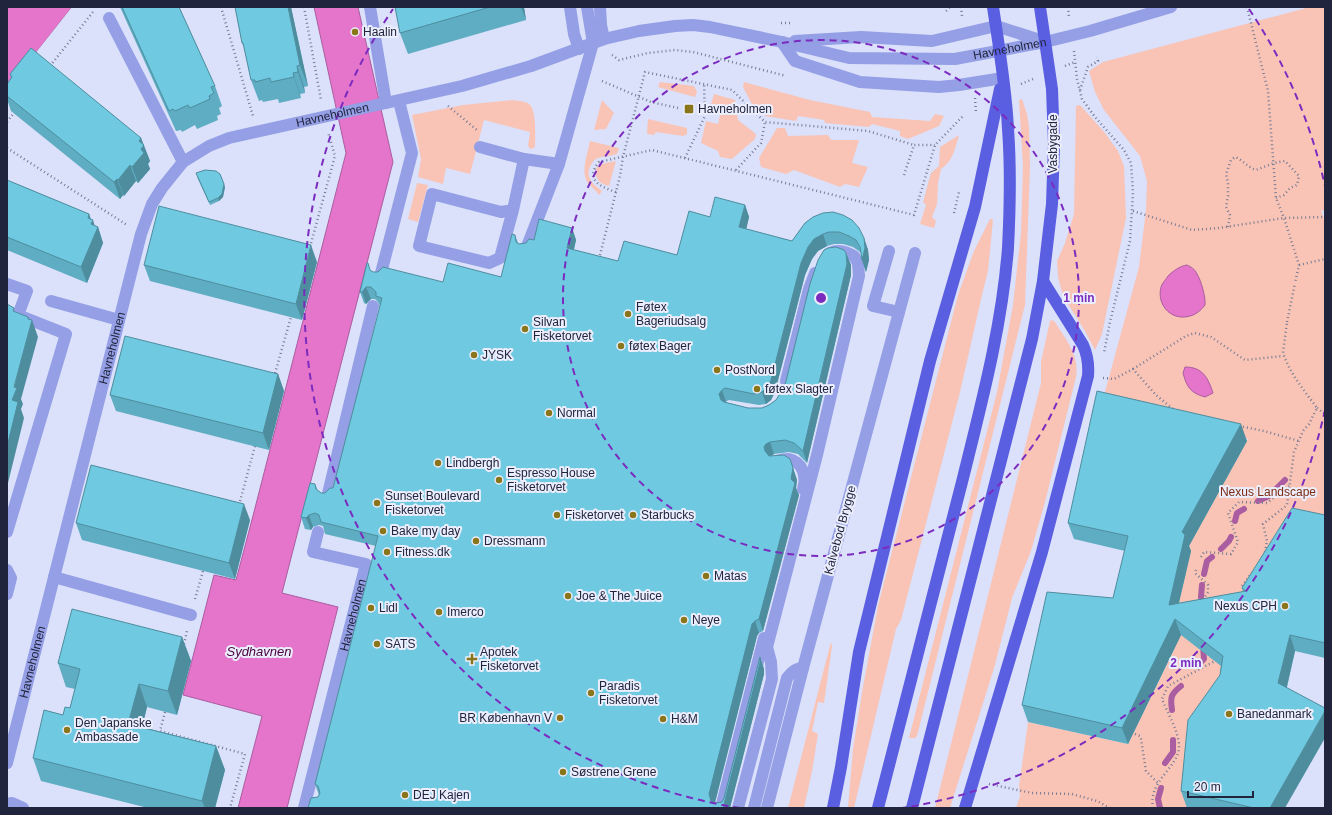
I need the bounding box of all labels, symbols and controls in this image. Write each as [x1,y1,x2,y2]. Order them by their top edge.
place label: Haalin [363,25,397,39]
marker: Haalin [350,27,360,37]
street label: Havneholmen [972,35,1048,62]
street label: Havneholmen [295,100,370,130]
place label: Havneholmen [698,102,772,116]
marker: Havneholmen [683,103,695,115]
street label: Vasbygade [1046,114,1060,174]
centre of rings [814,291,828,305]
text: 1 min [1063,291,1095,305]
place label: Føtex Bageriudsalg [636,300,706,328]
marker: Føtex Bageriudsalg [623,309,633,319]
street label: Havneholmen [96,310,128,386]
place label: Silvan Fisketorvet [533,315,592,343]
marker: Silvan Fisketorvet [520,324,530,334]
place label: føtex Bager [629,339,691,353]
marker: føtex Bager [616,341,626,351]
place label: JYSK [482,348,512,362]
marker: JYSK [469,350,479,360]
place label: PostNord [725,363,775,377]
marker: PostNord [712,365,722,375]
place label: føtex Slagter [765,382,833,396]
marker: føtex Slagter [752,384,762,394]
place label: Normal [557,406,596,420]
marker: Normal [544,408,554,418]
place label: Lindbergh [446,456,499,470]
marker: Lindbergh [433,458,443,468]
place label: Espresso House Fisketorvet [507,466,595,494]
marker: Espresso House Fisketorvet [494,475,504,485]
street label: Kalvebod Brygge [821,484,859,576]
park label: Nexus Landscape [1220,485,1316,499]
place label: Sunset Boulevard Fisketorvet [385,489,480,517]
marker: Sunset Boulevard Fisketorvet [372,498,382,508]
place label: Fisketorvet [565,508,624,522]
place label: Starbucks [641,508,694,522]
marker: Fisketorvet [552,510,562,520]
marker: Starbucks [628,510,638,520]
place label: Bake my day [391,524,460,538]
marker: Bake my day [378,526,388,536]
place label: Dressmann [484,534,545,548]
marker: Dressmann [471,536,481,546]
place label: Fitness.dk [395,545,451,559]
marker: Fitness.dk [382,547,392,557]
place label: Matas [714,569,747,583]
marker: Matas [701,571,711,581]
street label: Havneholmen [337,577,369,653]
place label: Joe & The Juice [576,589,662,603]
marker: Joe & The Juice [563,591,573,601]
place label: Nexus CPH [1214,599,1277,613]
place label: Lidl [379,601,398,615]
marker: Nexus CPH [1280,601,1290,611]
marker: Lidl [366,603,376,613]
place label: Imerco [447,605,484,619]
marker: Imerco [434,607,444,617]
place label: Neye [692,613,720,627]
marker: Neye [679,615,689,625]
street label: Havneholmen [17,625,48,700]
place label: SATS [385,637,415,651]
marker: SATS [372,639,382,649]
water label: Sydhavnen [226,644,292,659]
place label: Apotek Fisketorvet [480,645,539,673]
marker: Apotek Fisketorvet [467,654,477,664]
text: 2 min [1170,656,1202,670]
place label: Paradis Fisketorvet [599,679,658,707]
marker: Paradis Fisketorvet [586,688,596,698]
place label: Banedanmark [1237,707,1313,721]
marker: Banedanmark [1224,709,1234,719]
place label: BR København V [459,711,552,725]
place label: H&M [671,712,698,726]
marker: BR København V [555,713,565,723]
marker: H&M [658,714,668,724]
place label: Den Japanske Ambassade [75,716,152,744]
marker: Den Japanske Ambassade [62,725,72,735]
place label: Søstrene Grene [571,765,657,779]
marker: Søstrene Grene [558,767,568,777]
scale bar [1188,773,1253,799]
text: 20 m [1194,780,1221,794]
place label: DEJ Kajen [413,788,470,802]
marker: DEJ Kajen [400,790,410,800]

